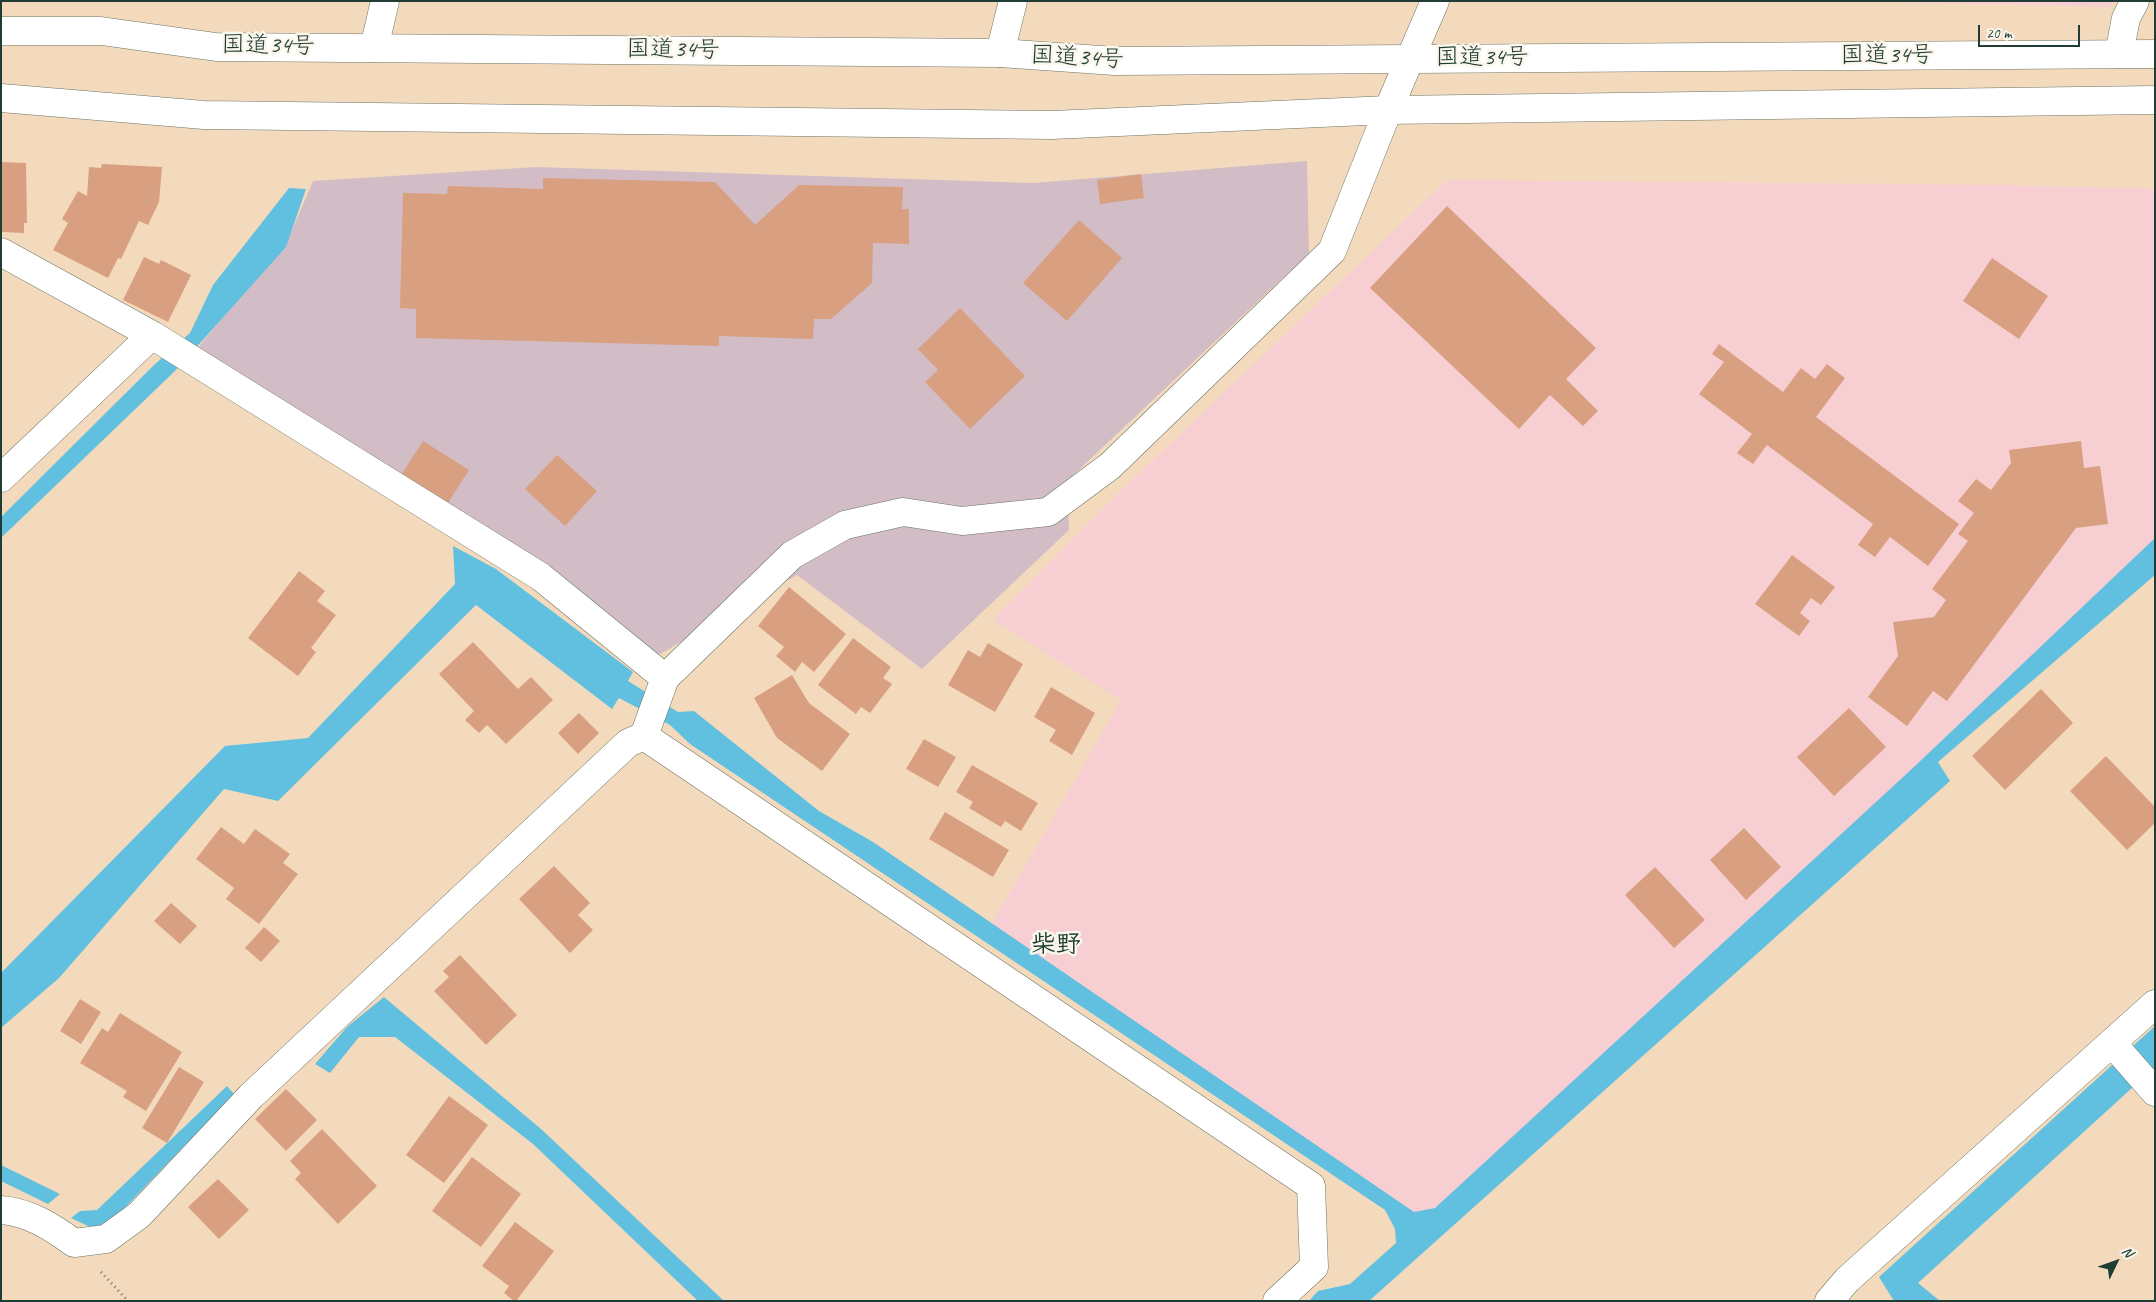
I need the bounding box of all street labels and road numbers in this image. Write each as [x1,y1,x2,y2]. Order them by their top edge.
street label: 国道34号 [221,31,315,61]
street label: 国道34号 [626,35,720,65]
street label: 国道34号 [1030,41,1124,75]
street label: 国道34号 [1840,42,1934,70]
street label: 国道34号 [1435,44,1529,72]

